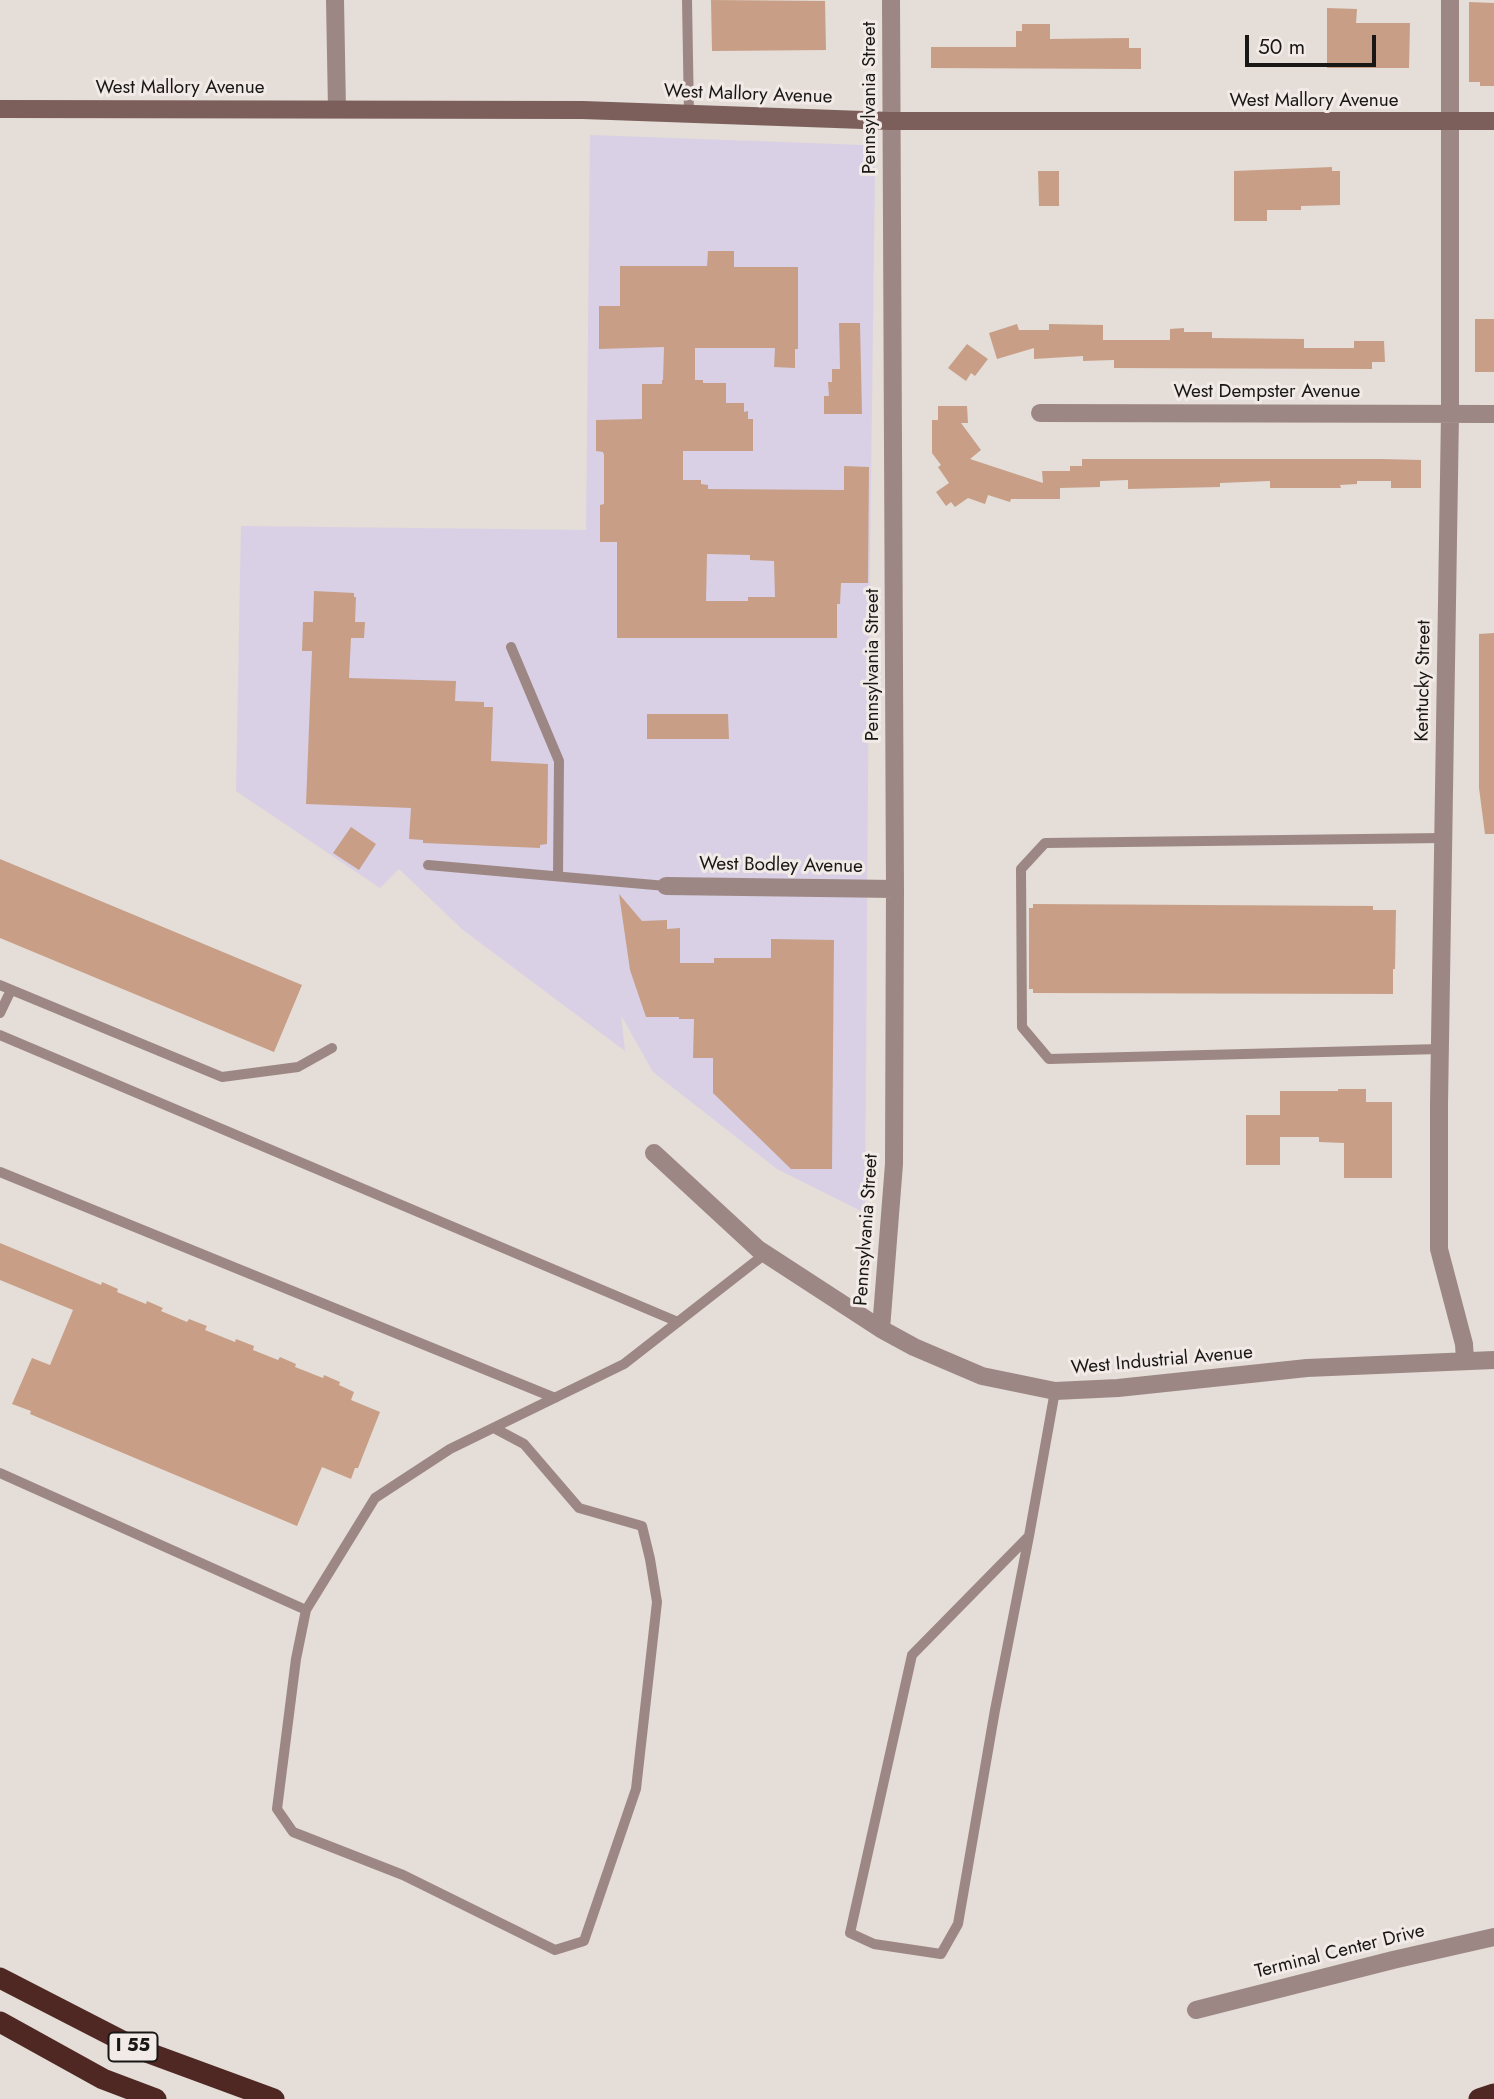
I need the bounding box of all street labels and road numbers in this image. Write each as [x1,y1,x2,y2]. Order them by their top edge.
street label: Pennsylvania Street [859,22,881,174]
street label: West Mallory Avenue [96,77,264,99]
street label: West Mallory Avenue [663,81,833,109]
street label: West Mallory Avenue [1230,90,1398,112]
street label: West Dempster Avenue [1174,381,1360,403]
street label: Pennsylvania Street [862,589,884,741]
street label: Kentucky Street [1412,620,1436,742]
street label: West Bodley Avenue [699,853,863,879]
street label: Pennsylvania Street [850,1153,884,1307]
street label: West Industrial Avenue [1070,1342,1254,1380]
street label: Terminal Center Drive [1253,1920,1427,1984]
road number: I 55 [108,2033,158,2062]

